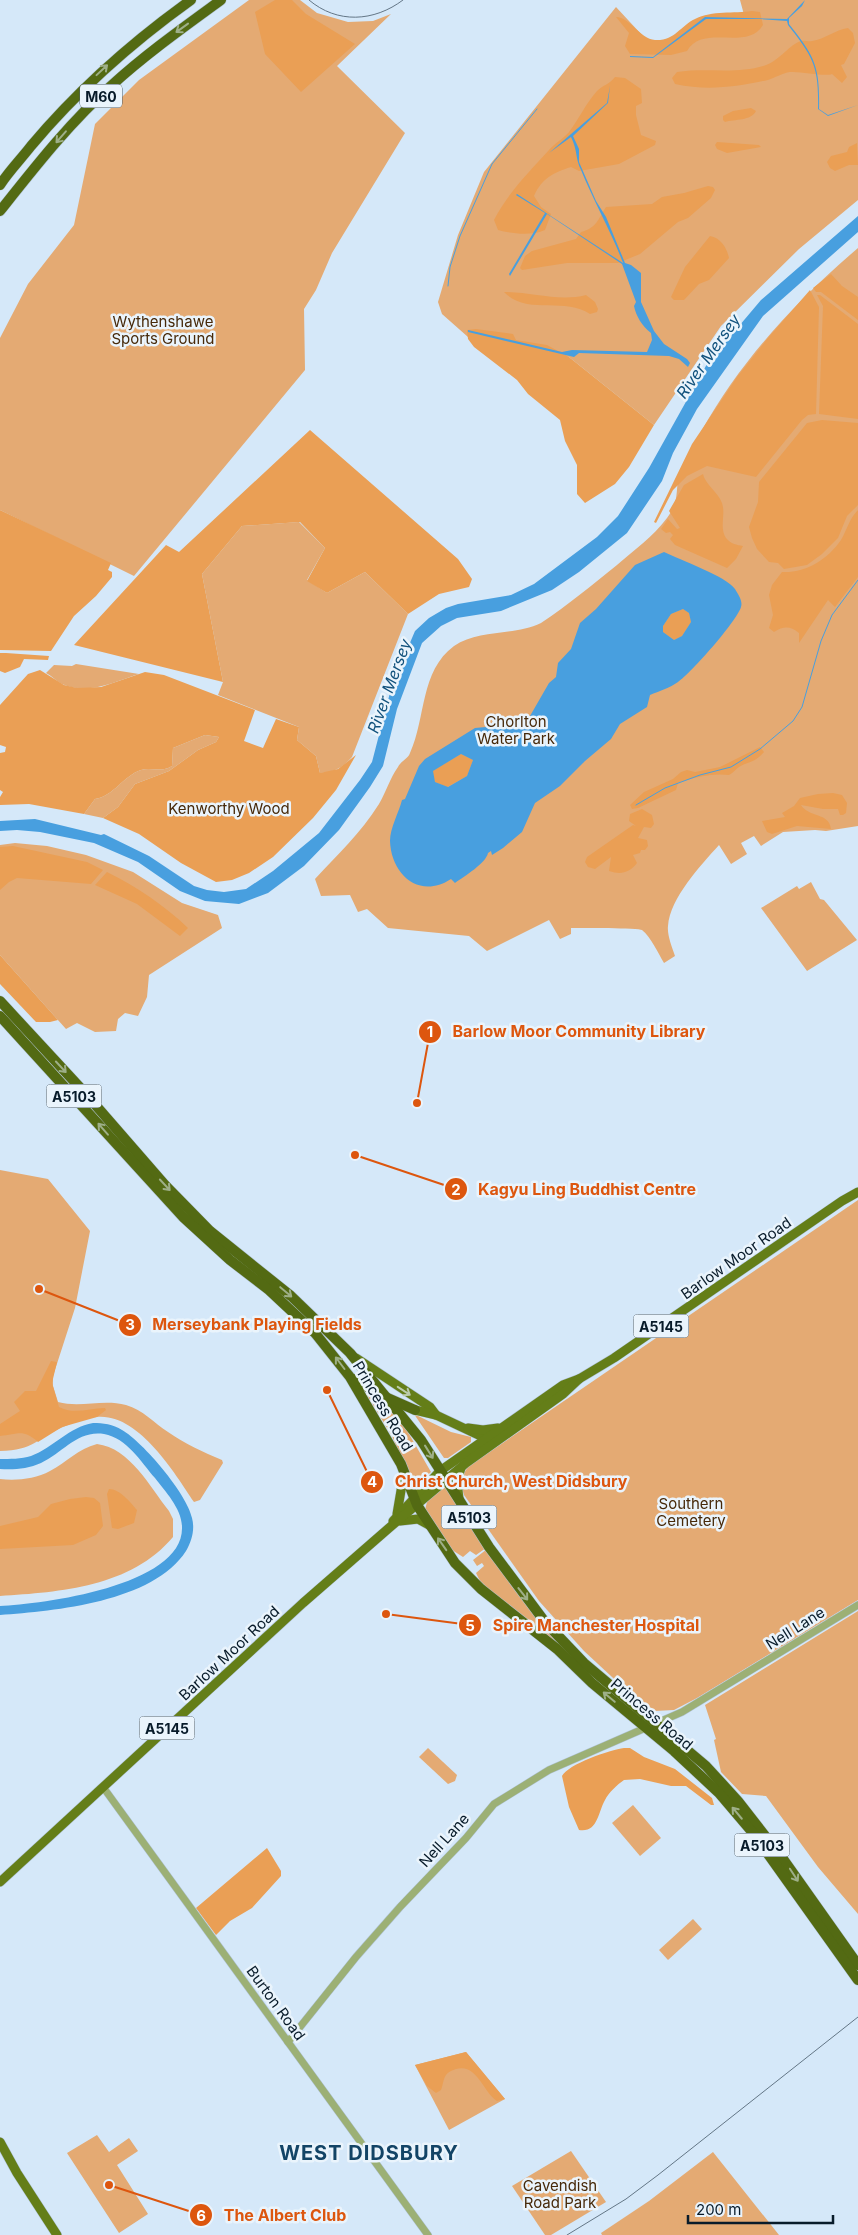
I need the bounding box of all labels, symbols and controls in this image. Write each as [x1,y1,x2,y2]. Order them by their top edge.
one-way arrow [175,23,189,33]
one-way arrow [96,64,109,76]
road number: M60 [80,84,122,108]
one-way arrow [55,130,67,143]
water label: River Mersey [672,309,745,402]
park label: Wythenshawe Sports Ground [111,312,215,348]
water label: River Mersey [363,635,416,736]
park label: Chorlton Water Park [477,712,556,748]
park label: Kenworthy Wood [168,799,290,818]
callout: Barlow Moor Community Library [418,1016,716,1047]
text: Barlow Moor Community Library [453,1021,706,1041]
text: 1 [427,1022,433,1041]
one-way arrow [55,1061,67,1074]
road number: A5103 [46,1084,102,1108]
one-way arrow [98,1122,109,1135]
callout: Kagyu Ling Buddhist Centre [443,1174,706,1205]
one-way arrow [159,1178,171,1191]
text: Kagyu Ling Buddhist Centre [478,1179,696,1199]
text: 2 [451,1180,461,1199]
street label: Barlow Moor Road [677,1213,795,1303]
one-way arrow [279,1287,292,1298]
callout: Merseybank Playing Fields [117,1309,372,1340]
text: Merseybank Playing Fields [152,1314,362,1334]
road number: A5145 [634,1314,688,1338]
text: 3 [125,1315,135,1334]
one-way arrow [334,1357,345,1370]
street label: Princess Road [349,1358,417,1454]
one-way arrow [397,1386,411,1396]
one-way arrow [424,1445,434,1459]
callout: Christ Church, West Didsbury [360,1466,638,1497]
text: Christ Church, West Didsbury [395,1471,628,1491]
text: 4 [367,1472,377,1491]
park label: Southern Cemetery [656,1494,726,1530]
road number: A5103 [442,1505,496,1528]
one-way arrow [437,1537,447,1551]
one-way arrow [518,1587,529,1600]
street label: Barlow Moor Road [175,1602,283,1704]
street label: Nell Lane [762,1602,828,1654]
callout: Spire Manchester Hospital [458,1610,709,1641]
text: Spire Manchester Hospital [493,1615,699,1635]
text: 5 [465,1616,475,1635]
street label: Princess Road [607,1674,697,1754]
one-way arrow [603,1692,616,1703]
road number: A5145 [140,1716,194,1740]
one-way arrow [731,1806,743,1819]
street label: Nell Lane [415,1809,473,1871]
road number: A5103 [734,1834,790,1856]
one-way arrow [789,1868,799,1882]
street label: Burton Road [243,1962,309,2044]
district label: WEST DIDSBURY [279,2141,459,2165]
park label: Cavendish Road Park [523,2176,597,2212]
scale bar [688,2192,833,2224]
callout: The Albert Club [189,2200,357,2231]
text: 200 m [696,2200,741,2219]
text: The Albert Club [224,2205,346,2225]
text: 6 [196,2206,206,2225]

